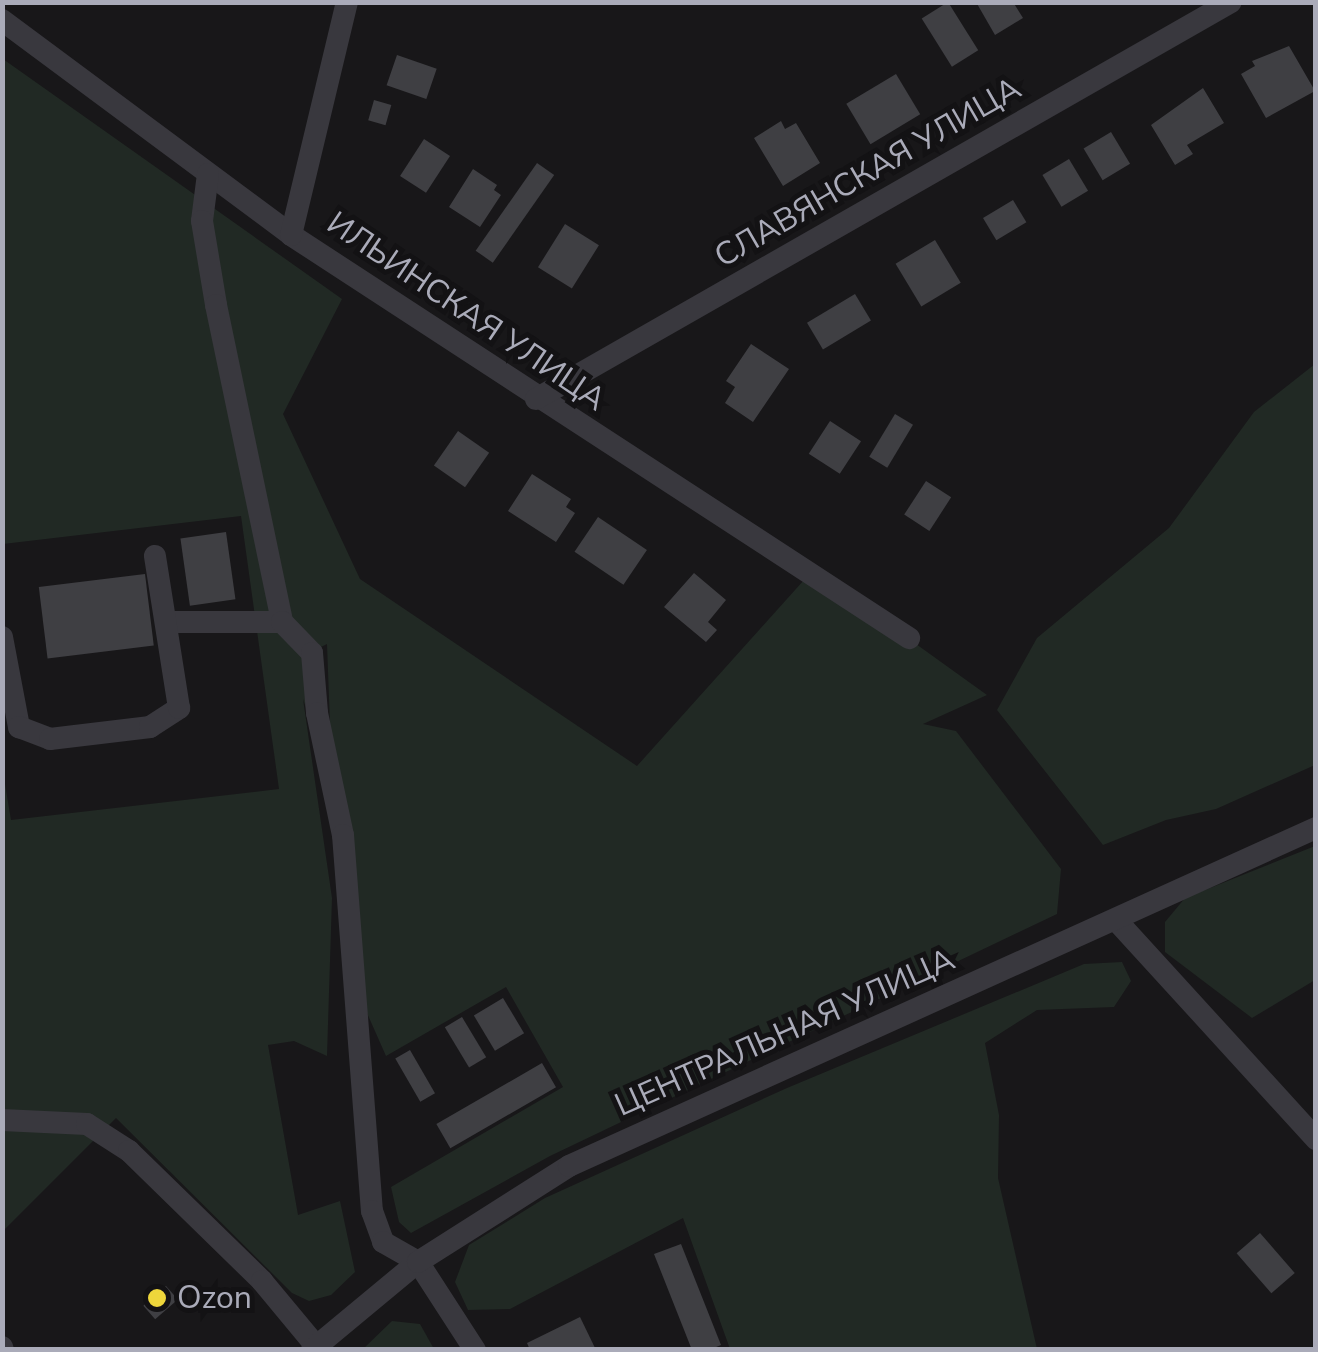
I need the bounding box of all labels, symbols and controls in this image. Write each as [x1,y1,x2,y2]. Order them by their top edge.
street label: СЛАВЯНСКАЯ УЛИЦА [708,70,1028,276]
street label: ИЛЬИНСКАЯ УЛИЦА [319,204,613,420]
street label: ЦЕНТРАЛЬНАЯ УЛИЦА [609,941,961,1125]
place label: Ozon [177,1279,252,1317]
marker: Ozon [146,1287,168,1309]

